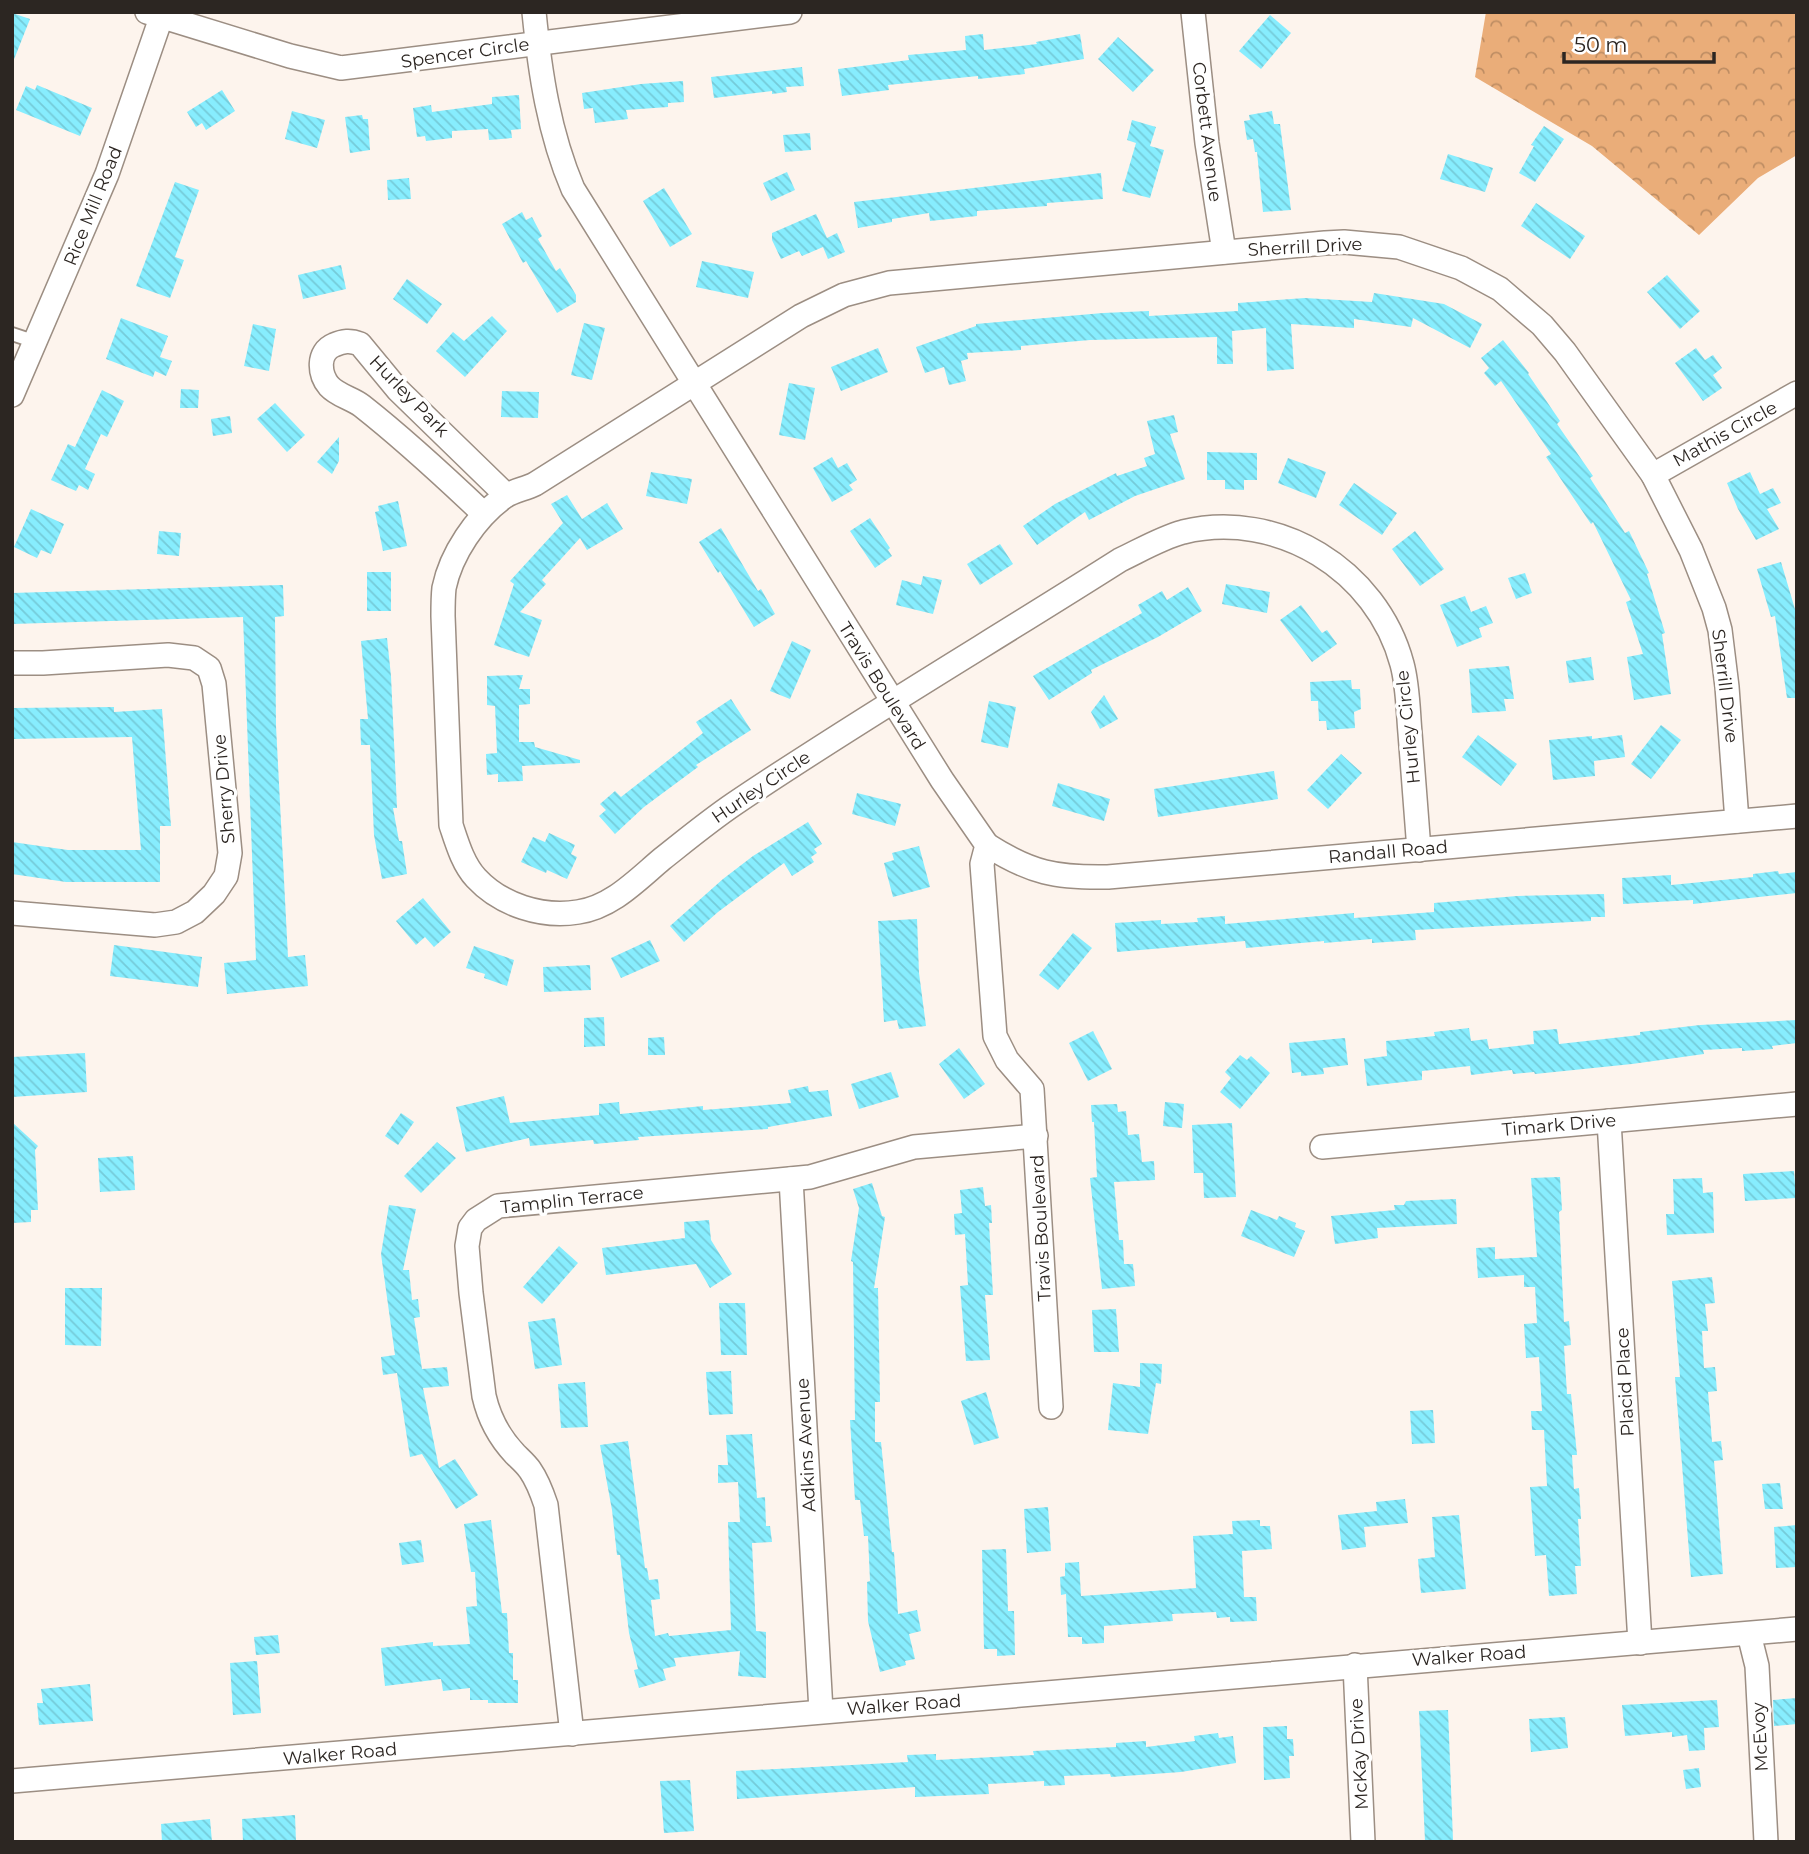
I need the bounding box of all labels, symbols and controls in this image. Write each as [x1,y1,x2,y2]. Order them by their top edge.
scale bar [1564,21,1714,65]
text: 50 m [1574,32,1628,57]
street label: Spencer Circle [399,33,531,73]
street label: Corbett Avenue [1188,61,1227,203]
street label: Rice Mill Road [59,143,127,269]
street label: Sherrill Drive [1247,233,1363,261]
street label: Hurley Park [365,351,454,442]
street label: Mathis Circle [1669,396,1781,472]
street label: Travis Boulevard [834,618,930,754]
street label: Sherrill Drive [1707,628,1743,744]
street label: Hurley Circle [1391,669,1425,785]
street label: Sherry Drive [208,733,240,845]
street label: Hurley Circle [708,746,815,828]
street label: Randall Road [1327,836,1449,868]
street label: Timark Drive [1501,1109,1617,1141]
street label: Travis Boulevard [1026,1154,1056,1302]
street label: Tamplin Terrace [499,1182,645,1218]
street label: Placid Place [1611,1327,1639,1437]
street label: Adkins Avenue [791,1377,820,1513]
street label: Walker Road [1411,1641,1527,1671]
street label: Walker Road [846,1690,962,1720]
street label: McKay Drive [1345,1697,1373,1810]
street label: McEvoy [1747,1702,1773,1772]
street label: Walker Road [282,1738,398,1770]

